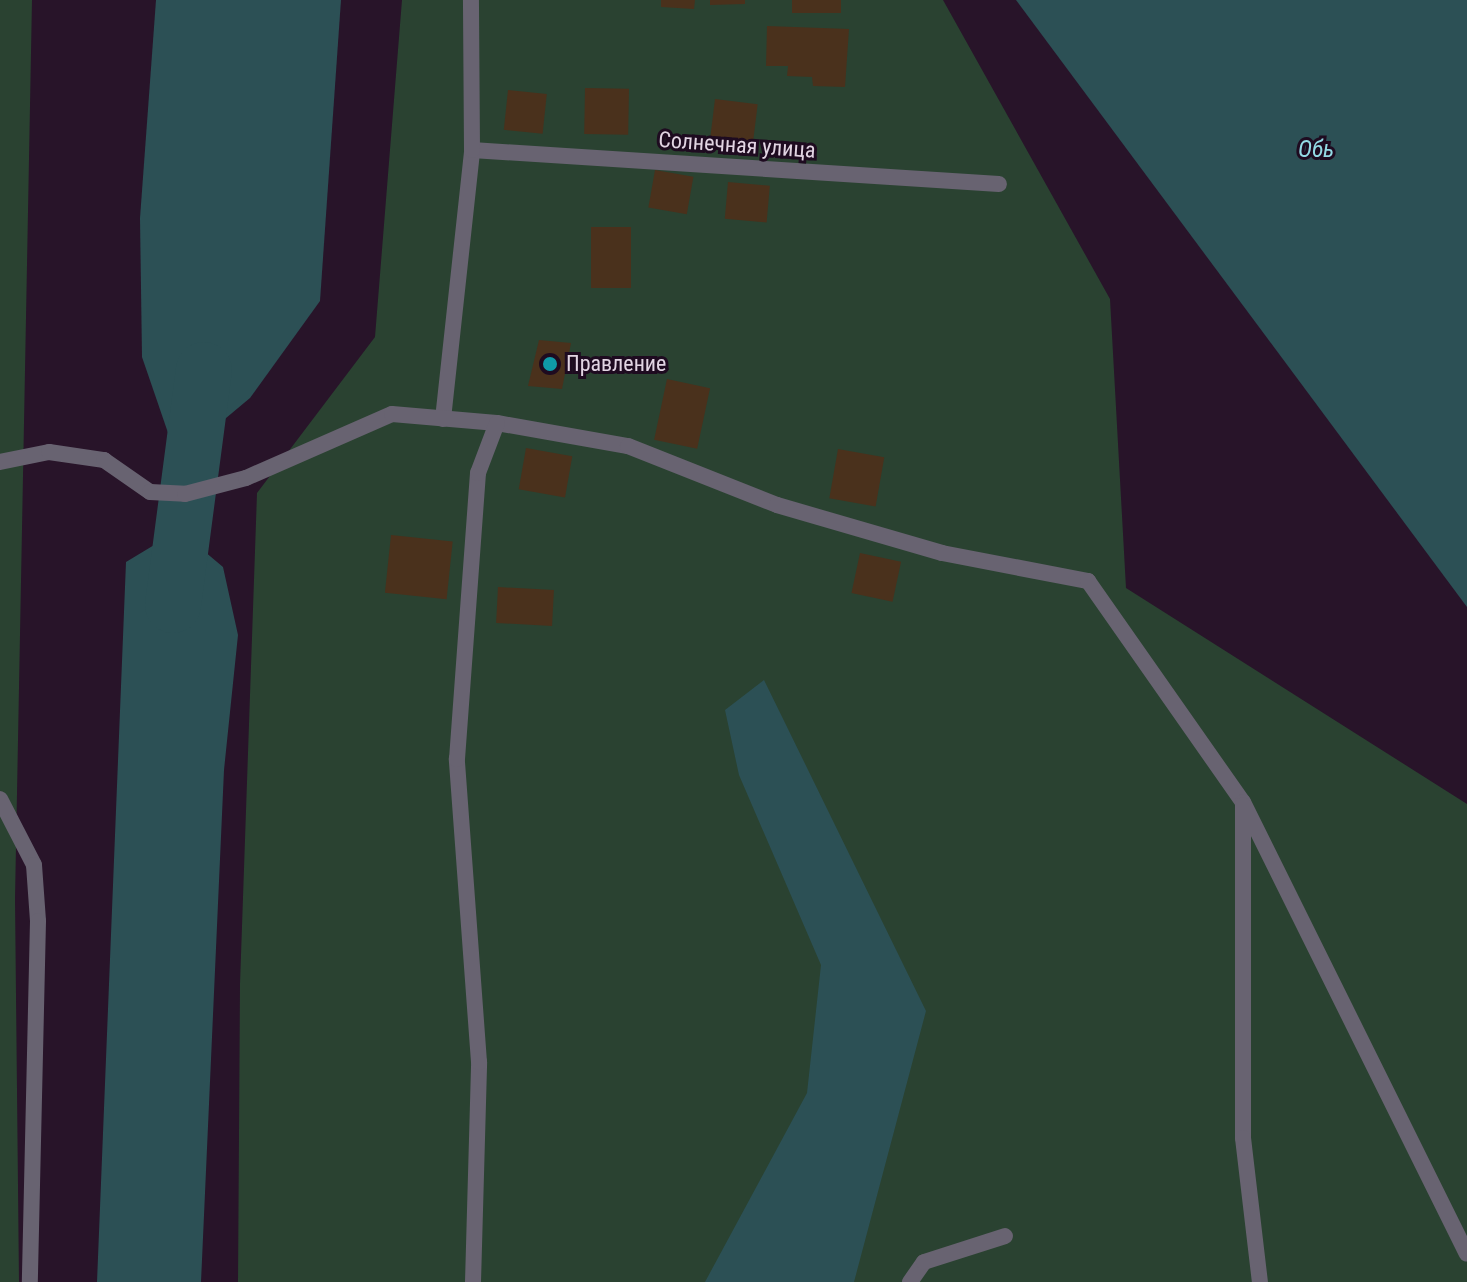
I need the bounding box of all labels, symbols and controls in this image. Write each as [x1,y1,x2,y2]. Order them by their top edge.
street label: Солнечная улица [658,126,816,164]
water label: Обь [1298,136,1334,164]
place label: Правление [566,351,666,377]
marker: Правление [541,355,559,373]

